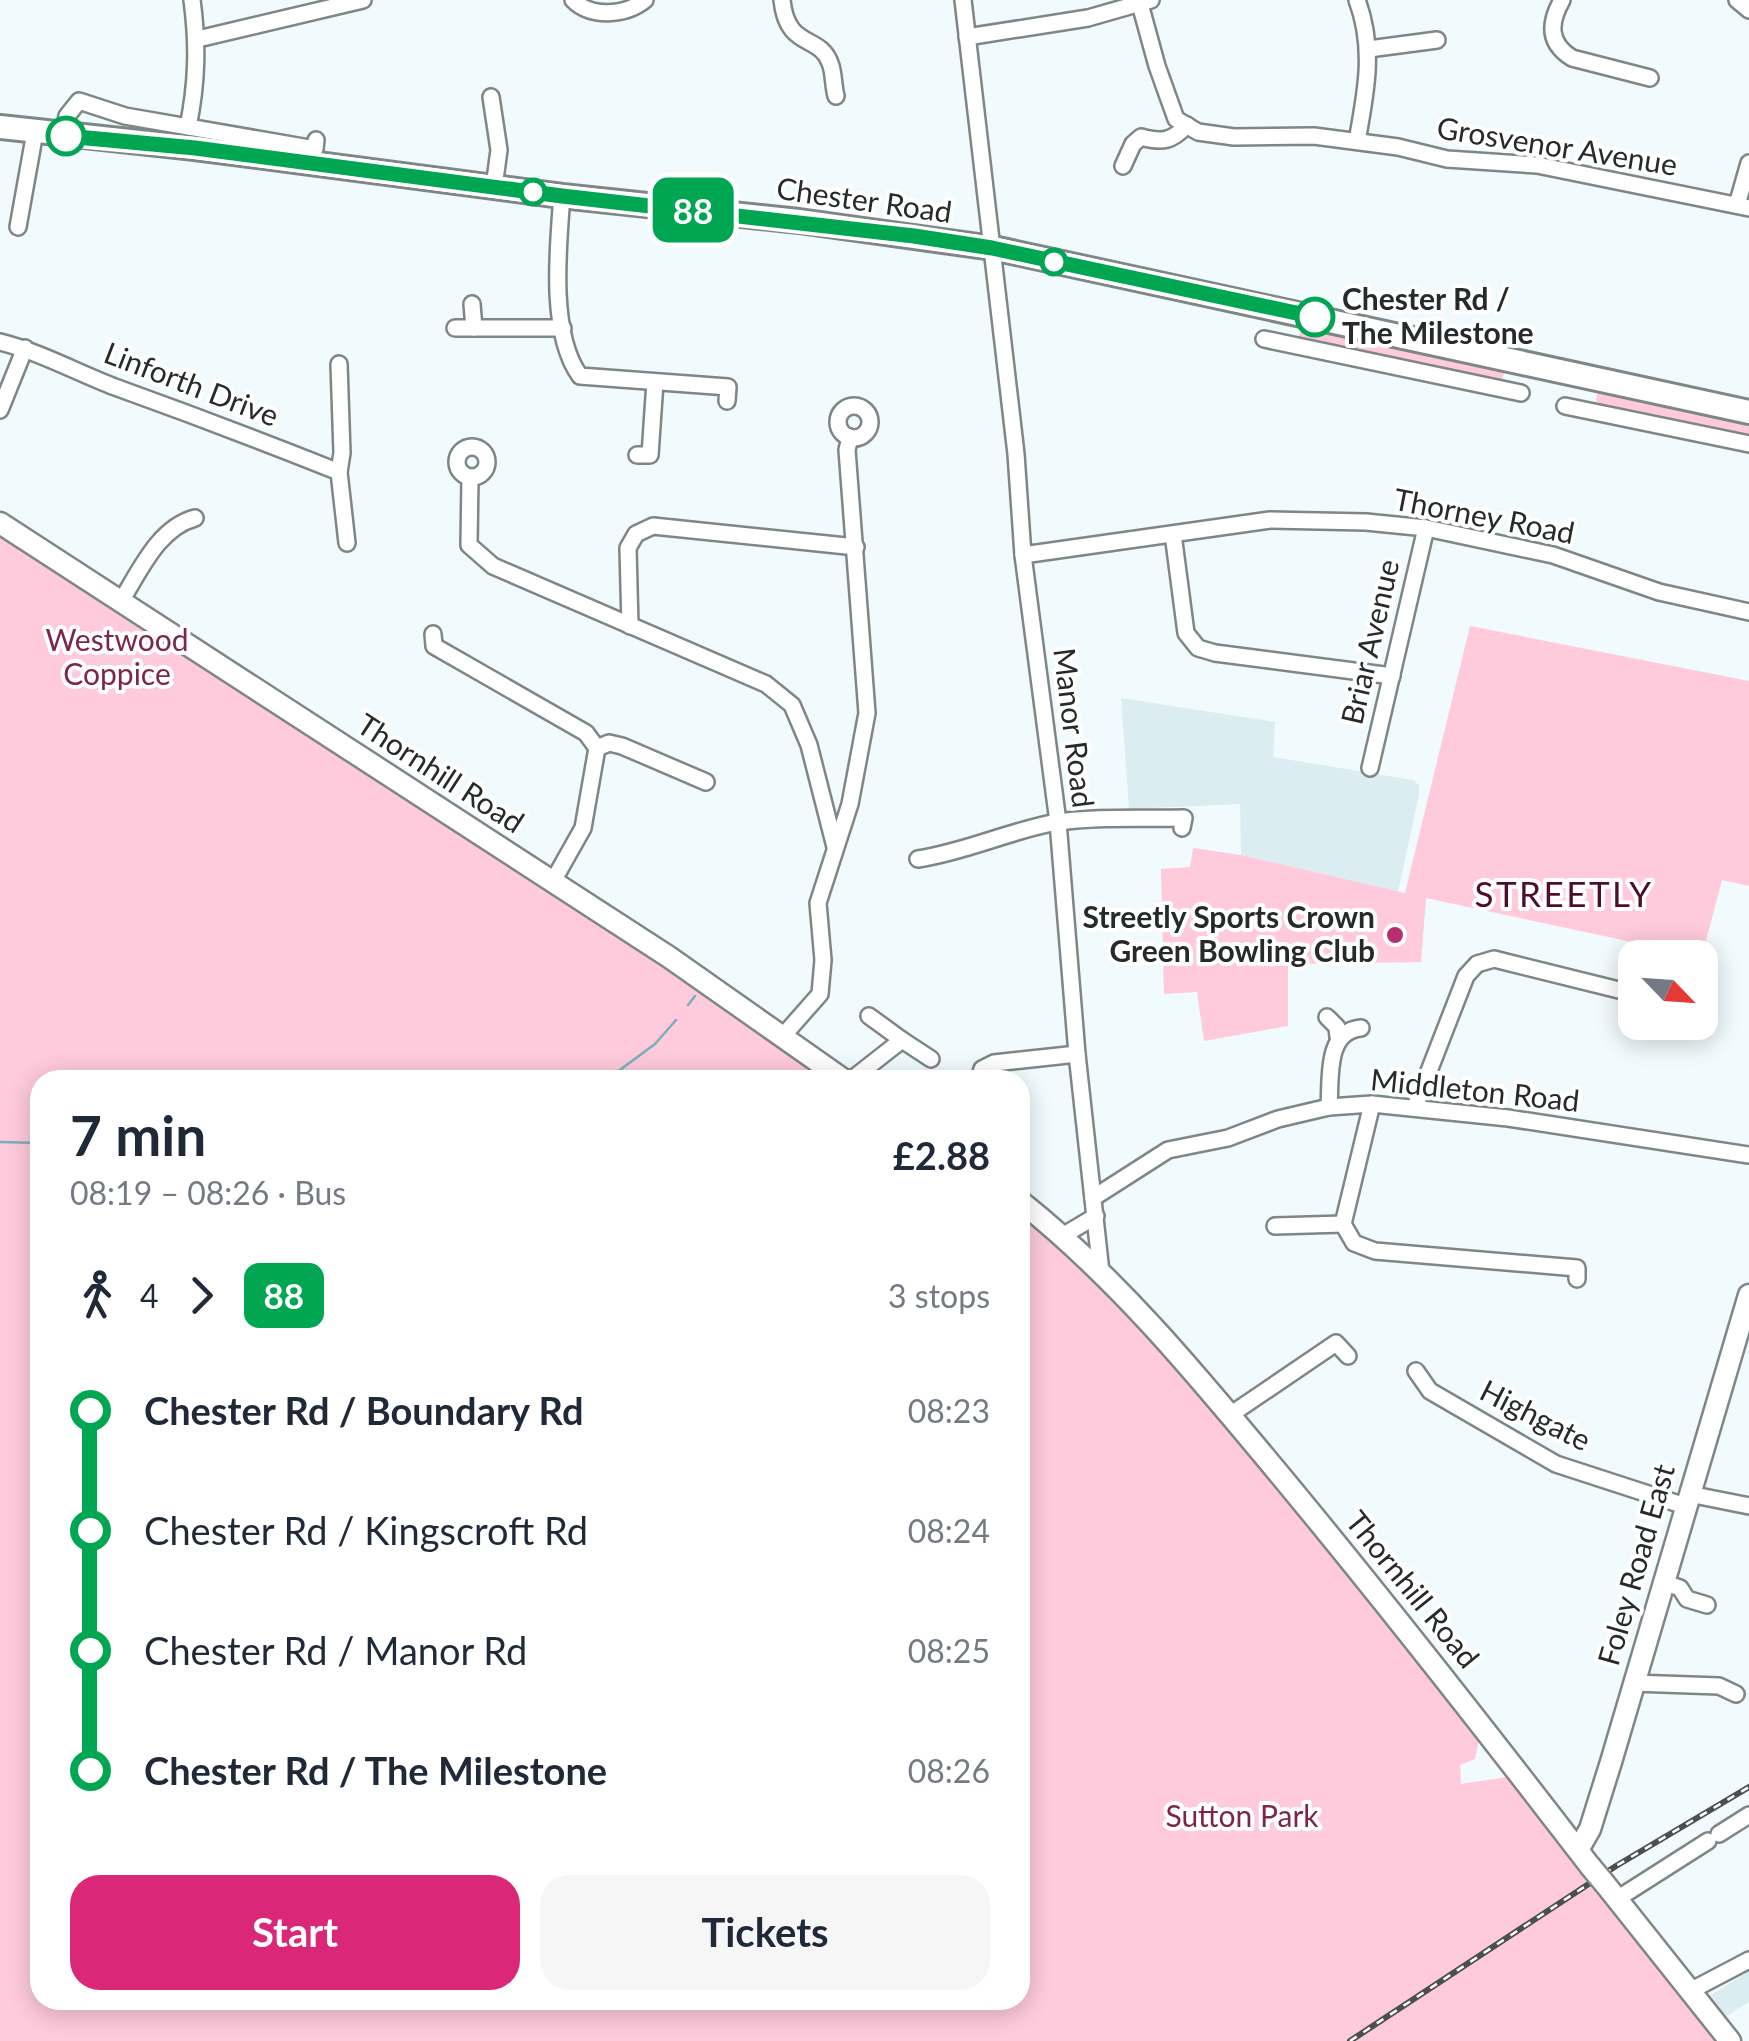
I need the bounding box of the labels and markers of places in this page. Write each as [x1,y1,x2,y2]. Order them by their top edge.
unlabelled marker [47,117,85,155]
unlabelled marker [520,179,546,205]
unlabelled marker [1041,249,1067,275]
place label: Chester Rd / The Milestone [1342,280,1534,350]
marker: Chester Rd / The Milestone [1296,298,1334,336]
place label: Streetly Sports Crown Green Bowling Club [1083,898,1375,968]
marker: Streetly Sports Crown Green Bowling Club [1384,924,1406,946]

